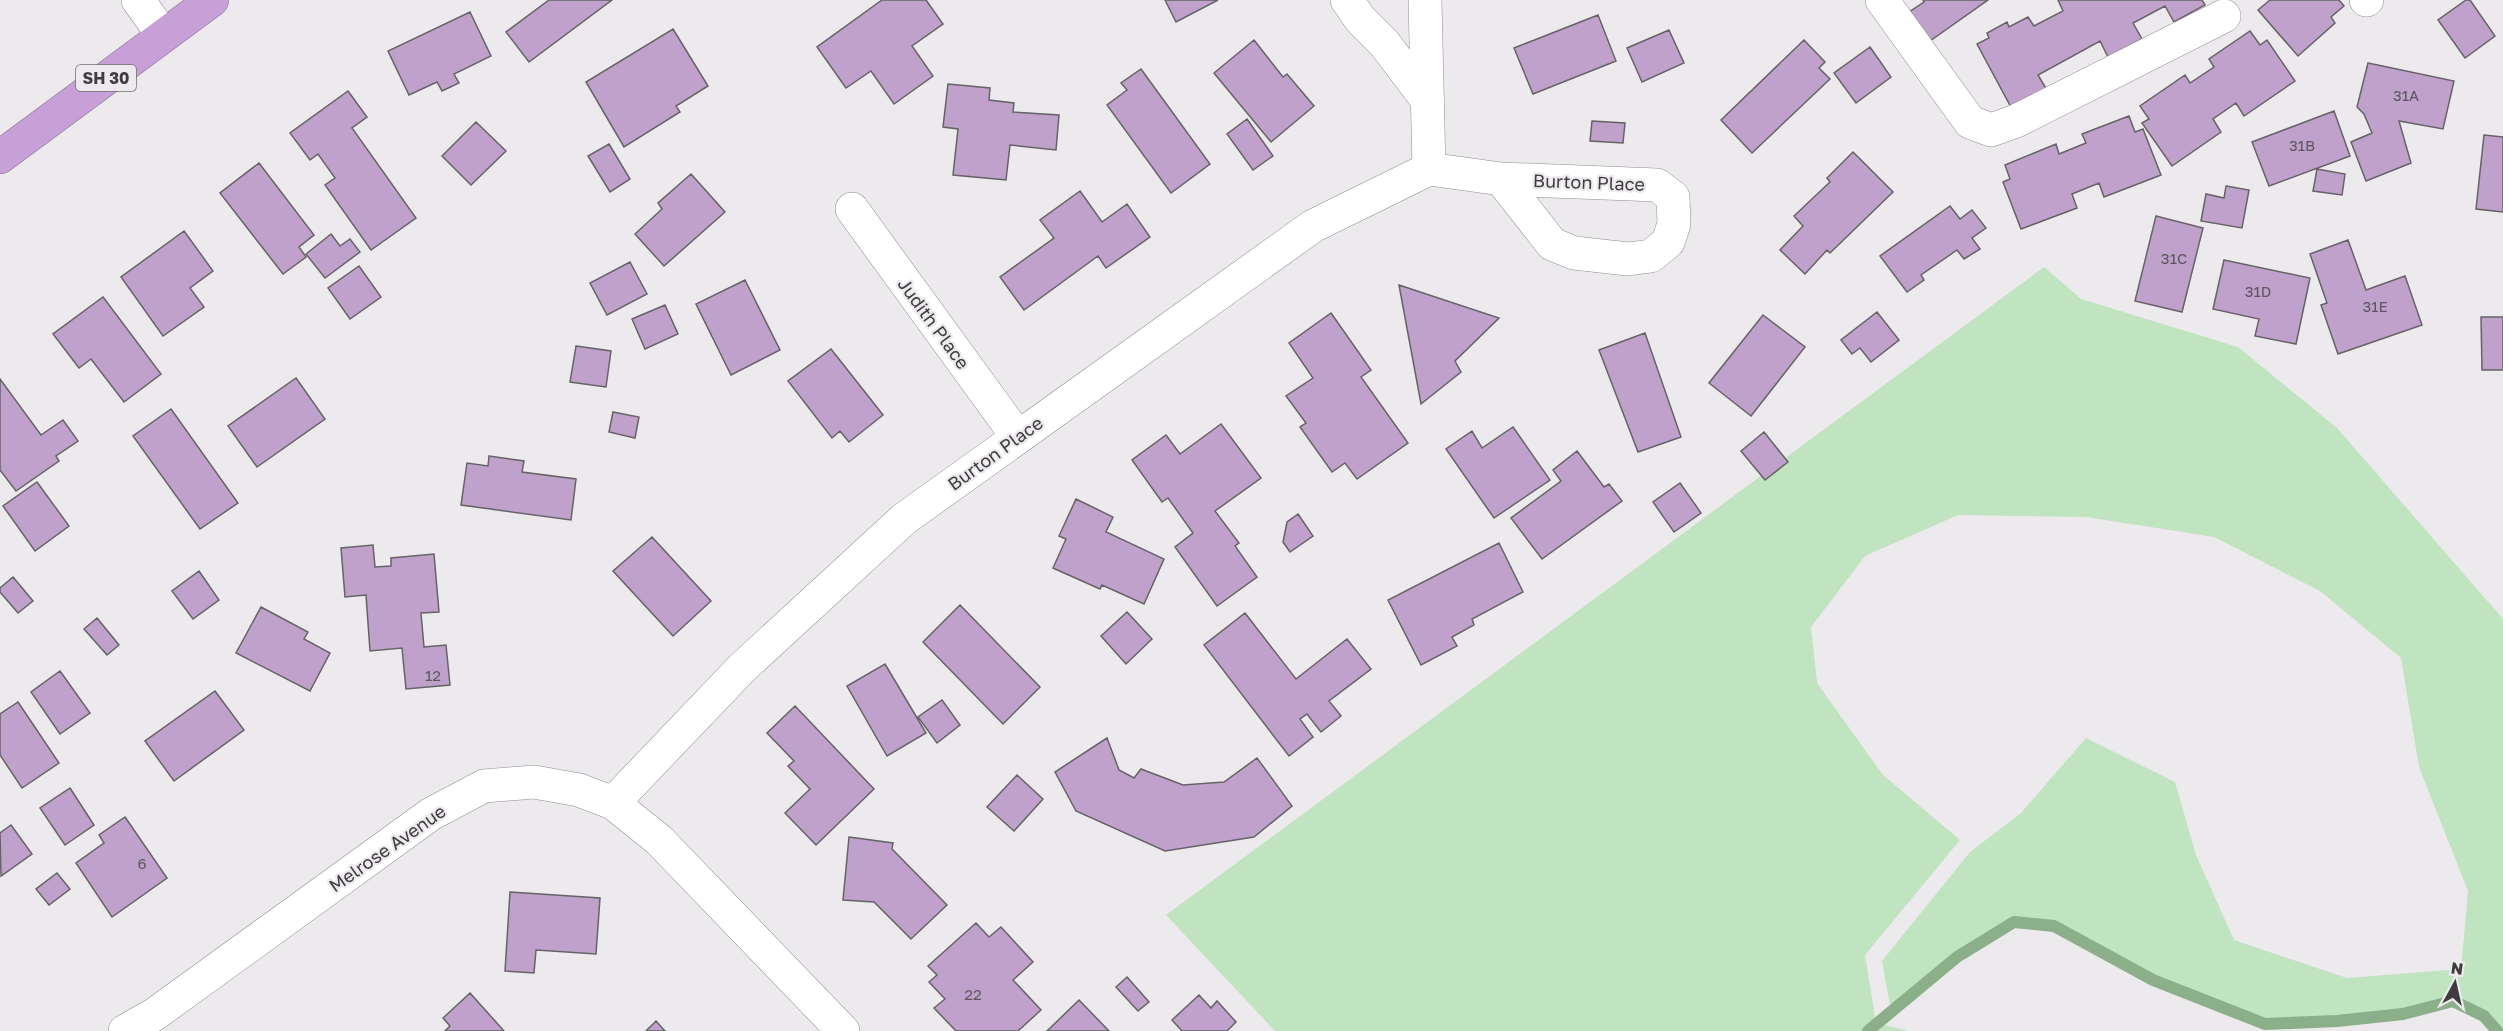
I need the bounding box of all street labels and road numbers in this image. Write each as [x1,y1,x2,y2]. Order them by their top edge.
road number: SH 30 [76,65,136,91]
street label: Burton Place [1533,169,1645,195]
street label: Judith Place [894,273,974,373]
street label: Burton Place [943,411,1047,495]
street label: Melrose Avenue [324,800,450,896]

